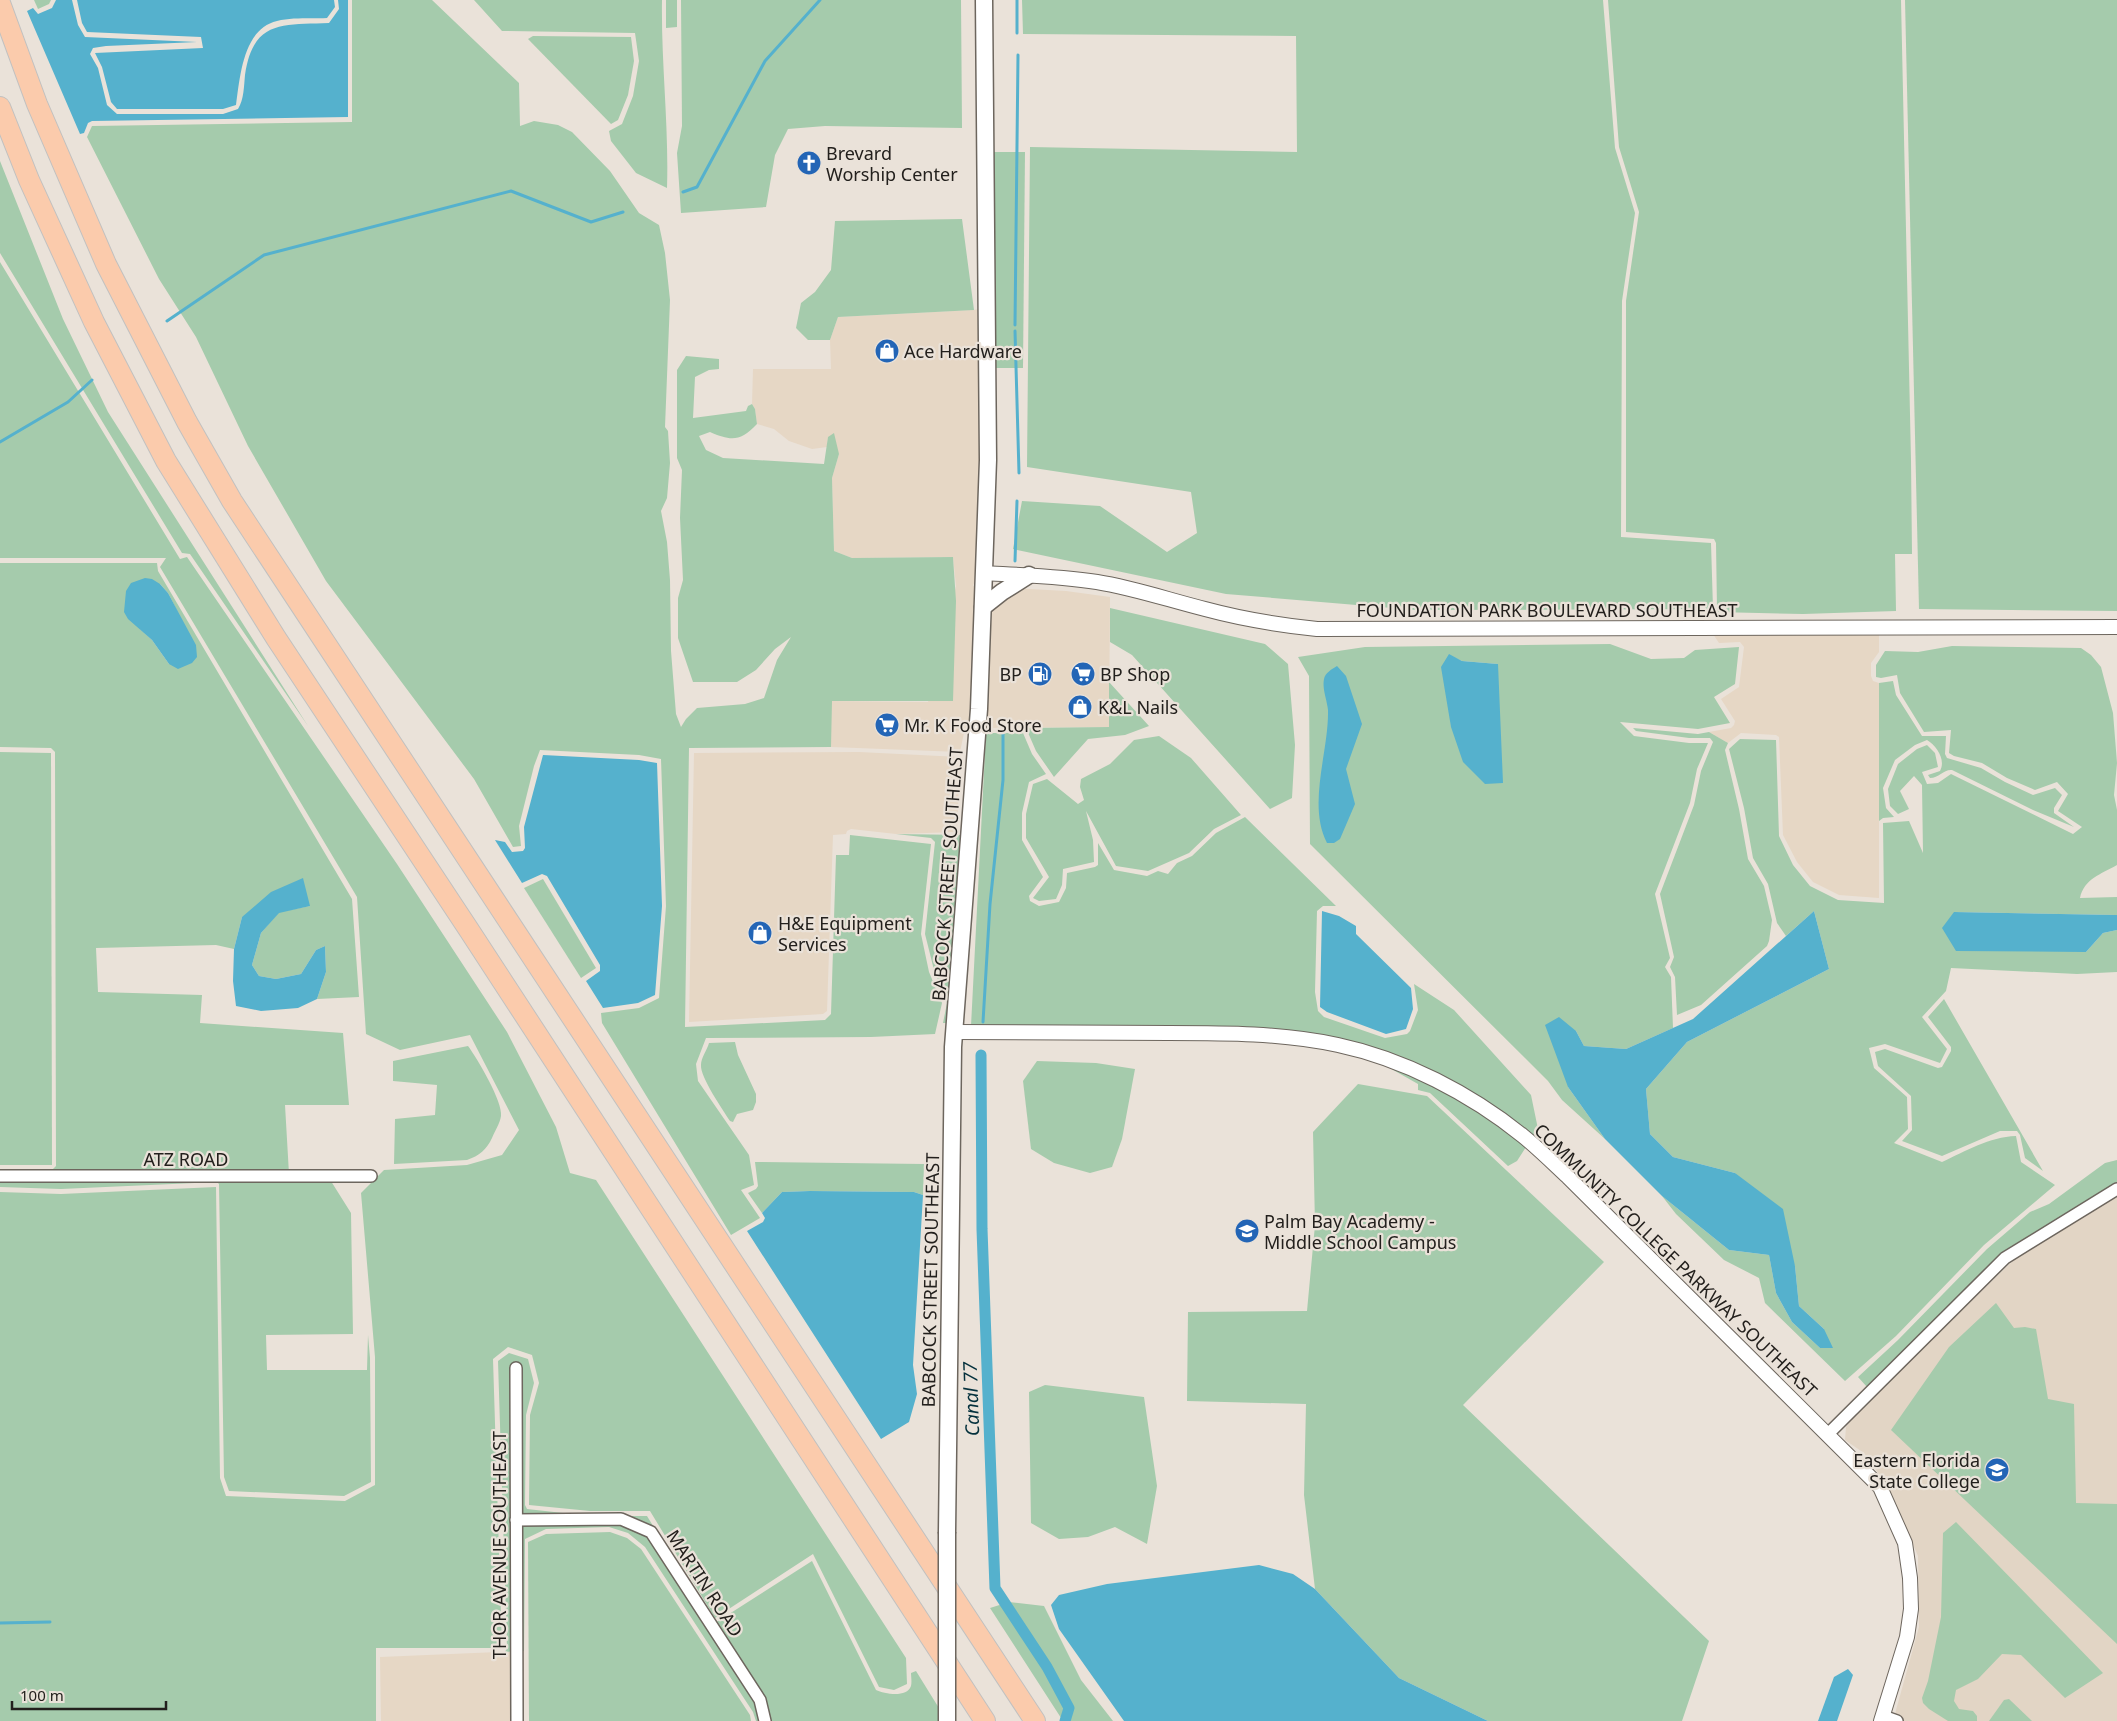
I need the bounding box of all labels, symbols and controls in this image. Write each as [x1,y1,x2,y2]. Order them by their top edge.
place label: Brevard Worship Center [826,141,958,186]
church icon: Brevard Worship Center [796,150,822,176]
shop icon: Ace Hardware [874,338,900,364]
place label: Ace Hardware [904,339,1022,363]
street label: FOUNDATION PARK BOULEVARD SOUTHEAST [1356,598,1738,622]
fuel station icon: BP [1027,661,1053,687]
supermarket icon: BP Shop [1070,661,1096,687]
place label: BP [999,662,1022,686]
place label: BP Shop [1100,662,1170,686]
shop icon: K&L Nails [1067,694,1093,720]
place label: K&L Nails [1098,695,1178,719]
supermarket icon: Mr. K Food Store [874,712,900,738]
place label: Mr. K Food Store [904,713,1042,737]
street label: BABCOCK STREET SOUTHEAST [926,746,968,1002]
place label: H&E Equipment Services [778,911,912,956]
shop icon: H&E Equipment Services [747,920,773,946]
street label: COMMUNITY COLLEGE PARKWAY SOUTHEAST [1529,1118,1823,1402]
street label: ATZ ROAD [144,1147,228,1171]
street label: BABCOCK STREET SOUTHEAST [916,1152,944,1408]
place label: Palm Bay Academy - Middle School Campus [1264,1209,1456,1254]
school or university icon: Palm Bay Academy - Middle School Campus [1234,1218,1260,1244]
water label: Canal 77 [957,1361,985,1437]
street label: THOR AVENUE SOUTHEAST [487,1431,511,1659]
place label: Eastern Florida State College [1853,1448,1980,1493]
school or university icon: Eastern Florida State College [1984,1457,2010,1483]
street label: MARTIN ROAD [661,1525,749,1641]
scale bar [12,1678,166,1710]
text: 100 m [20,1685,64,1705]

